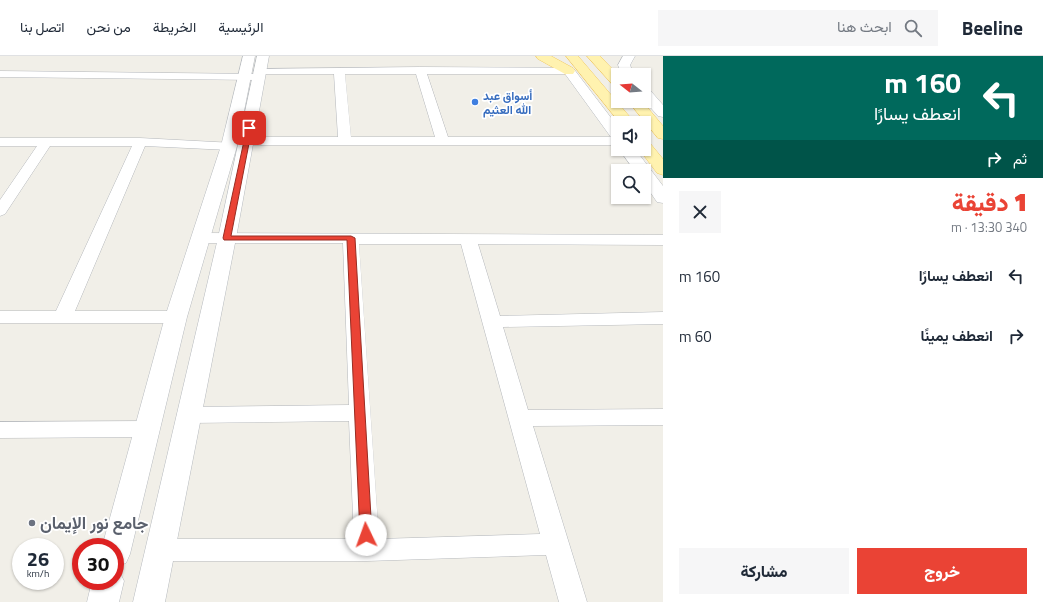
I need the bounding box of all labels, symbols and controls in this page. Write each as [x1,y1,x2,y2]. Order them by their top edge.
search box [658,10,938,46]
text: Beeline [962,13,1023,42]
text: ابحث هنا [837,15,892,38]
text: اتصل بنا [20,16,65,37]
text: من نحن [87,16,131,37]
text: الخريطة [153,16,196,37]
text: الرئيسية [218,16,263,37]
icon: search [902,17,924,39]
text: 160 m [884,61,961,104]
north arrow [611,68,651,108]
map controls [611,68,651,204]
icon: left [975,72,1027,124]
place label: أسواق عبد الله العثيم [483,86,532,119]
marker: أسواق عبد الله العثيم [470,97,480,107]
text: انعطف يسارًا [874,100,961,127]
pin [232,111,266,145]
button: sound [611,116,651,156]
icon: arrive [238,117,260,139]
text: ثم [1013,147,1027,170]
icon: right [983,148,1005,170]
button: search [611,164,651,204]
text: 1 دقيقة [952,184,1027,220]
button: close [679,191,721,233]
text: 340 m · 13:30 [951,217,1027,237]
text: انعطف يسارًا [919,264,993,287]
text: 160 m [679,265,720,288]
icon: left [1005,265,1027,287]
text: انعطف يمينًا [921,324,993,347]
text: 60 m [679,325,712,348]
icon: right [1005,325,1027,347]
place label: جامع نور الإيمان [40,510,148,536]
position arrow [345,514,387,556]
marker: جامع نور الإيمان [27,518,37,528]
speed limit sign: 30 [72,538,124,590]
text: 26 [27,543,49,574]
button: مشاركة [679,548,849,594]
button: خروج [857,548,1027,594]
text: km/h [27,566,49,581]

